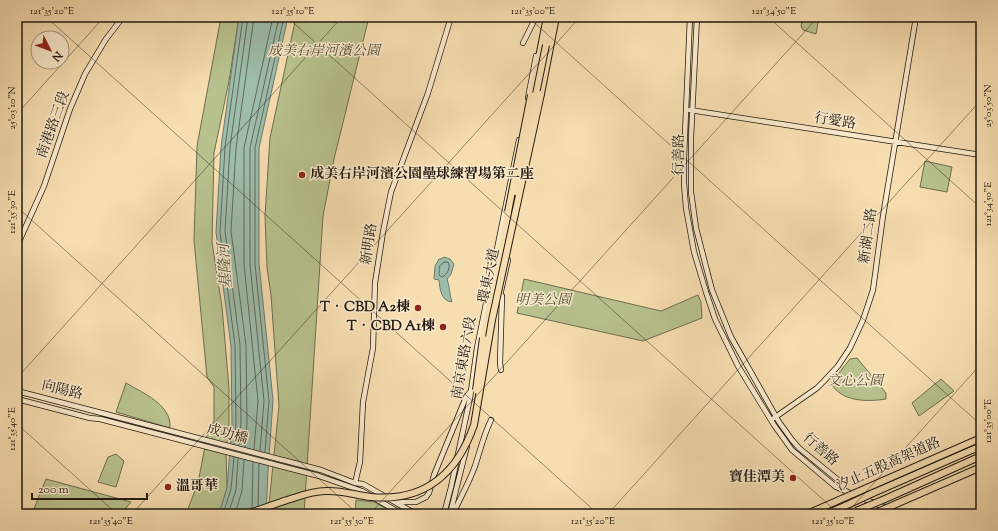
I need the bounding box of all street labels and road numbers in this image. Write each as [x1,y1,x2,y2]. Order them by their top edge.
street label: 南港路三段 [33,89,75,161]
street label: 行愛路 [813,109,857,135]
street label: 行善路 [670,134,690,176]
street label: 新湖二路 [855,207,883,265]
street label: 新明路 [357,222,383,266]
street label: 環東大道 [474,247,506,305]
street label: 南京東路六段 [448,315,482,401]
street label: 向陽路 [39,376,85,406]
street label: 成功橋 [204,420,250,450]
street label: 行善路 [798,429,842,471]
street label: 汐止五股高架道路 [834,433,944,497]

